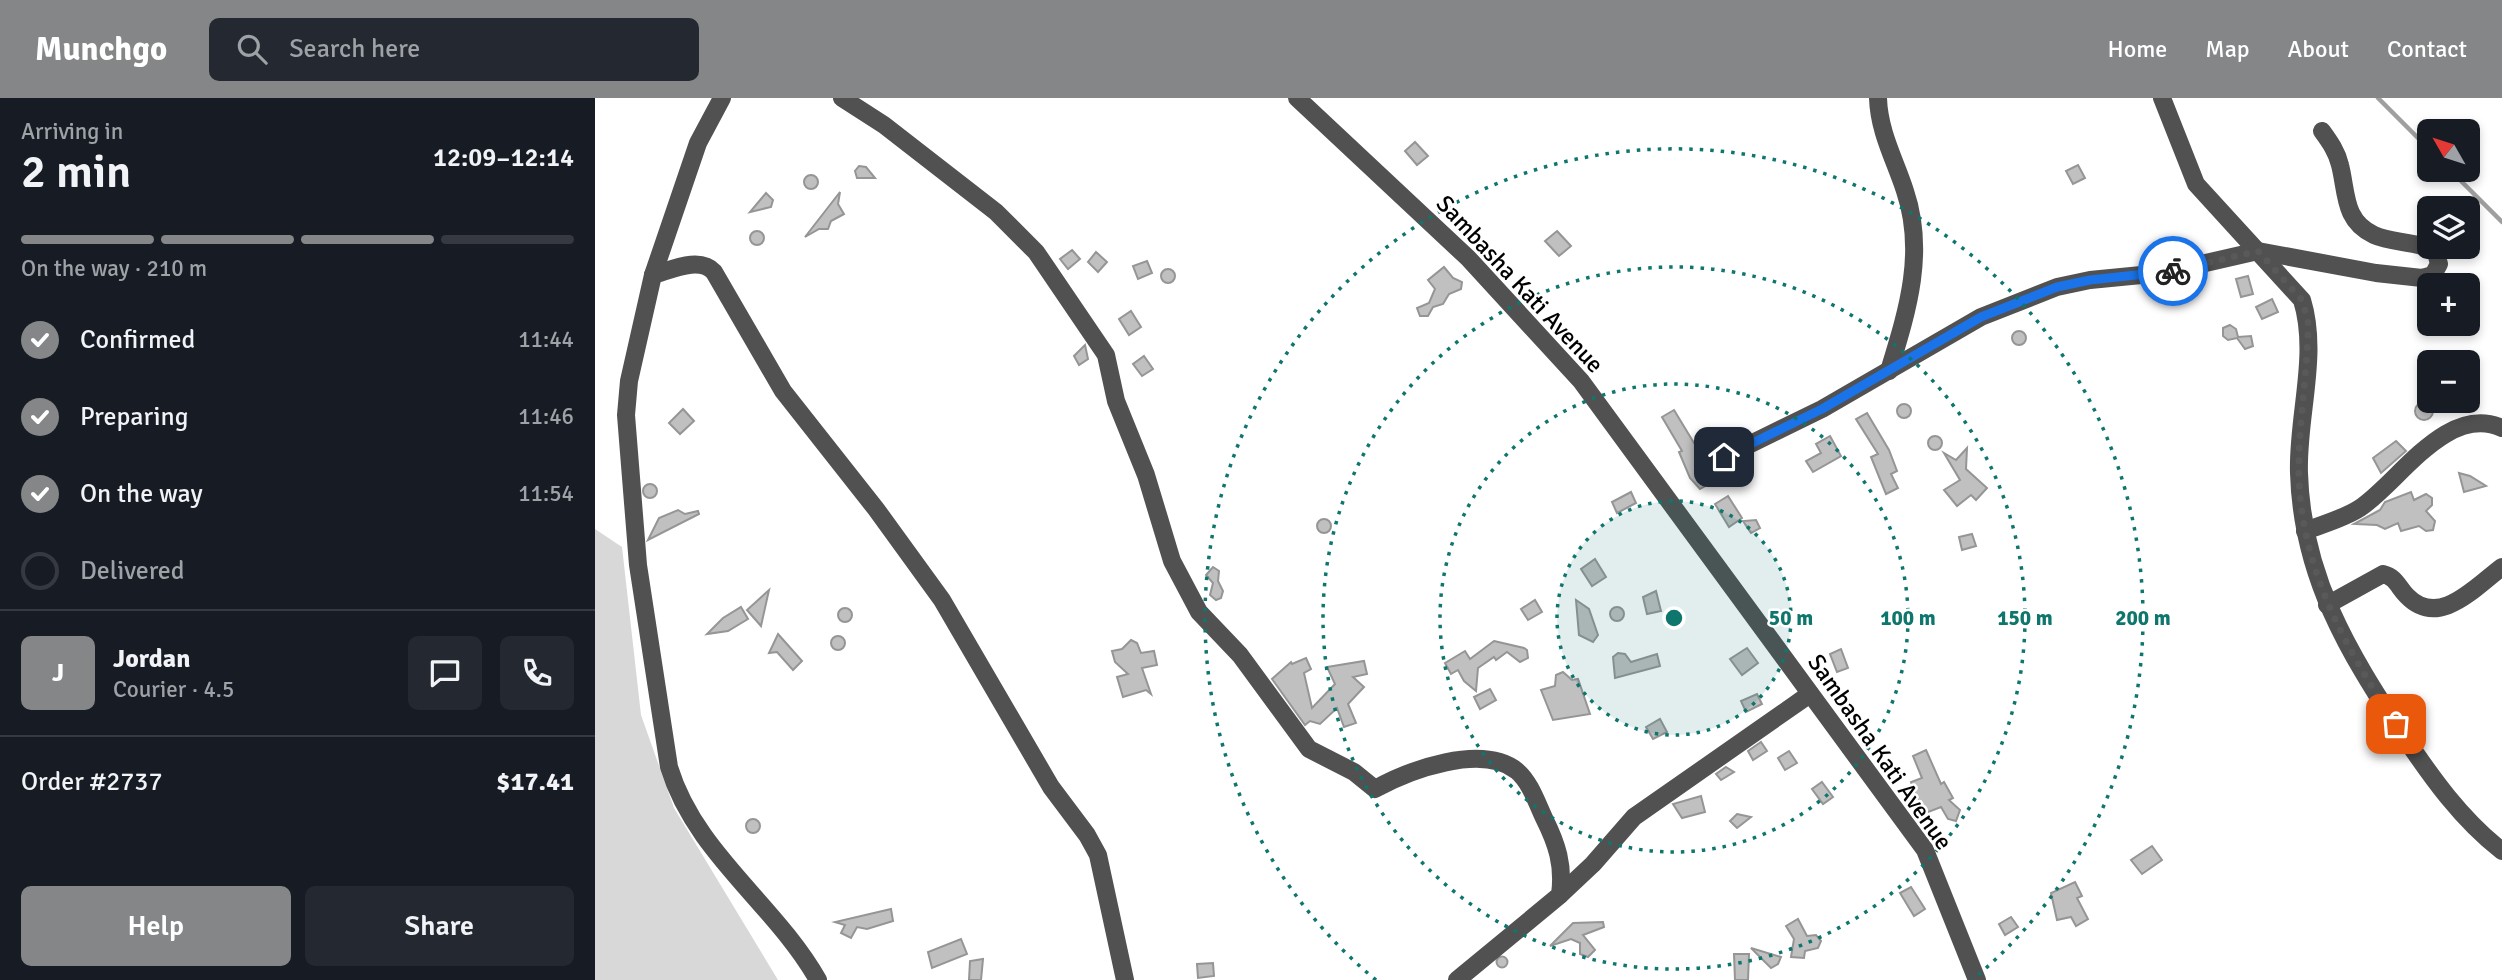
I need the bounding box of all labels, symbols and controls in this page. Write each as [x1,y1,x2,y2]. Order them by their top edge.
search box [209,18,699,81]
text: Munchgo [35,29,167,70]
icon: search [233,30,271,68]
text: Search here [289,33,420,65]
text: Home [2107,34,2167,64]
text: Map [2205,34,2250,64]
text: About [2288,34,2349,64]
text: Contact [2387,34,2467,64]
text: Arriving in [21,117,123,146]
north arrow [2417,119,2480,182]
map controls [2417,119,2480,413]
text: 12:09–12:14 [433,142,574,174]
text: 2 min [21,144,131,200]
street label: Sambasha Kati Avenue [1430,189,1610,379]
button: layers [2417,196,2480,259]
courier [2138,236,2208,306]
icon: bike [2154,252,2192,290]
text: On the way · 210 m [21,254,207,283]
button: + [2417,273,2480,336]
icon: check [21,321,59,359]
text: Confirmed [80,324,195,356]
text: 11:44 [518,325,574,354]
button: − [2417,350,2480,413]
icon: check [21,398,59,436]
text: Preparing [80,401,188,433]
text: 11:46 [518,402,574,431]
pin [1694,427,1754,487]
icon: home [1705,438,1743,476]
icon: check [21,475,59,513]
text: On the way [80,478,203,510]
text: 11:54 [518,479,574,508]
text: Delivered [80,555,185,587]
text: 50 m [1769,605,1813,631]
text: 100 m [1880,605,1936,631]
text: 150 m [1997,605,2053,631]
text: 200 m [2115,605,2171,631]
centre of rings [1662,606,1686,630]
button: chat [408,636,482,710]
button: phone [500,636,574,710]
text: Jordan [113,643,190,675]
street label: Sambasha Kati Avenue [1801,648,1959,856]
text: J [52,657,64,689]
text: Courier · 4.5 [113,675,234,704]
pin [2366,694,2426,754]
icon: bag [2377,705,2415,743]
text: Order #2737 [21,766,162,798]
text: $17.41 [496,766,574,798]
button: Help [21,886,291,966]
button: Share [305,886,574,966]

